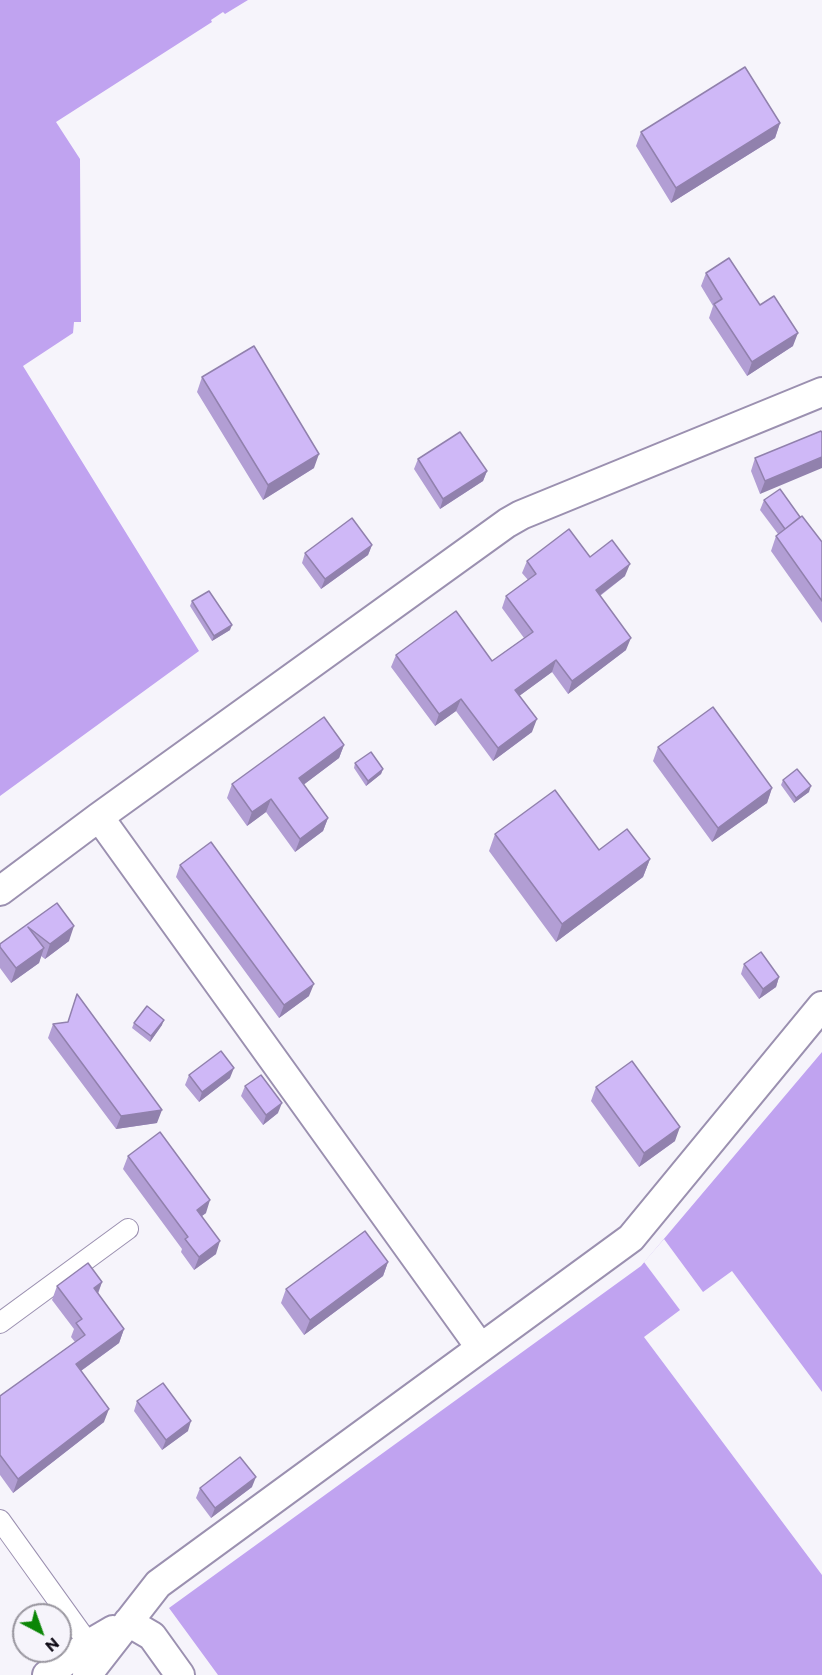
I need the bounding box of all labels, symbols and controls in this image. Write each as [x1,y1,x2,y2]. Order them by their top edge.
north arrow [12,1603,72,1663]
text: N [42,1634,64,1657]

